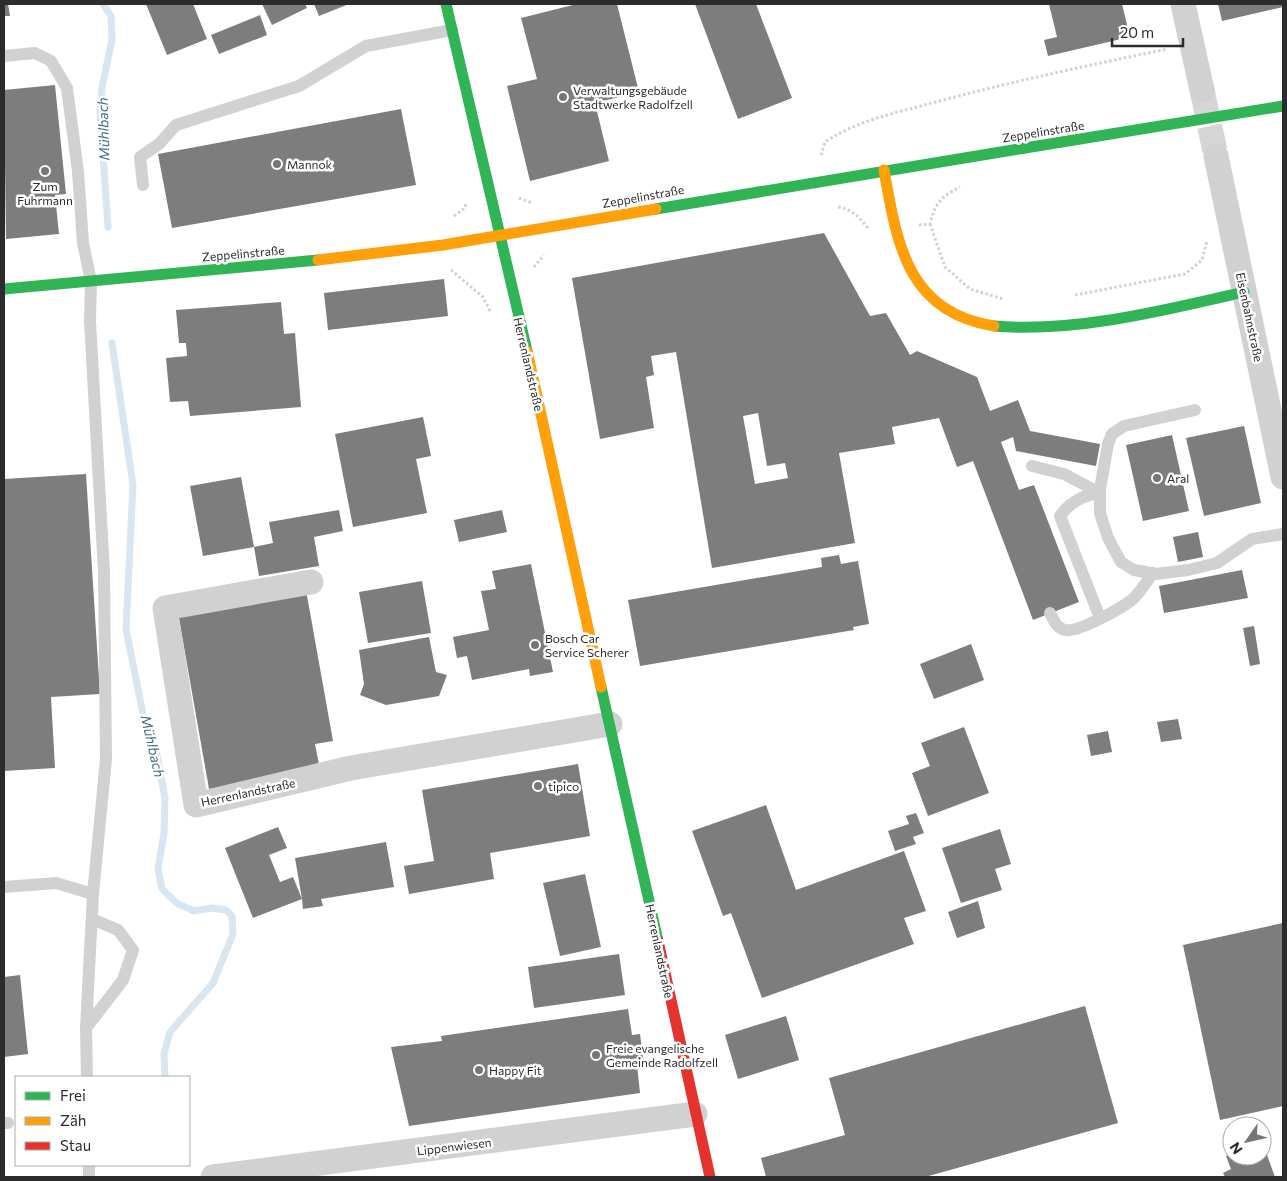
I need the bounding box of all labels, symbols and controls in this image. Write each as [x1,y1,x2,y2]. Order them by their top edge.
scale bar [1112,15,1183,47]
text: 20 m [1120,23,1154,41]
place label: Verwaltungsgebäude Stadtwerke Radolfzell [573,83,693,111]
marker: Verwaltungsgebäude Stadtwerke Radolfzell [557,91,569,103]
water label: Mühlbach [93,97,113,161]
street label: Zeppelinstraße [1001,118,1085,144]
place label: Mannok [287,157,333,171]
marker: Mannok [271,158,283,170]
marker: Zum Fuhrmann [39,165,51,177]
place label: Zum Fuhrmann [17,179,73,207]
street label: Zeppelinstraße [601,182,685,210]
street label: Zeppelinstraße [201,242,285,264]
street label: Eisenbahnstraße [1234,271,1266,363]
street label: Herrenlandstraße [511,316,547,412]
place label: Aral [1167,471,1189,485]
marker: Aral [1151,472,1163,484]
place label: Bosch Car Service Scherer [545,631,629,659]
marker: Bosch Car Service Scherer [529,639,541,651]
water label: Mühlbach [138,713,168,779]
street label: Herrenlandstraße [200,775,296,809]
place label: tipico [548,779,579,793]
marker: tipico [532,780,544,792]
street label: Herrenlandstraße [643,903,677,999]
place label: Freie evangelische Gemeinde Radolfzell [606,1041,718,1069]
marker: Freie evangelische Gemeinde Radolfzell [590,1049,602,1061]
place label: Happy Fit [489,1063,542,1077]
marker: Happy Fit [473,1064,485,1076]
legend [15,1076,190,1166]
text: Frei [60,1086,86,1104]
text: Zäh [60,1111,86,1129]
north arrow [1222,1116,1272,1166]
street label: Lippenwiesen [416,1134,492,1158]
text: Stau [60,1136,91,1154]
text: N [1226,1139,1246,1158]

